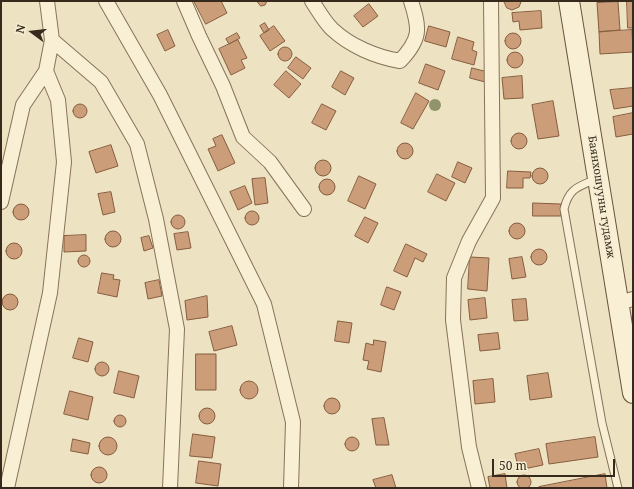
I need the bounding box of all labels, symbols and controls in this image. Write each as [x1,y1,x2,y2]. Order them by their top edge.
north arrow [12,12,52,52]
text: N [12,23,28,35]
street label: Баянхошууны гудамж [585,135,617,259]
scale bar [494,451,617,477]
text: 50 m [499,457,527,474]

